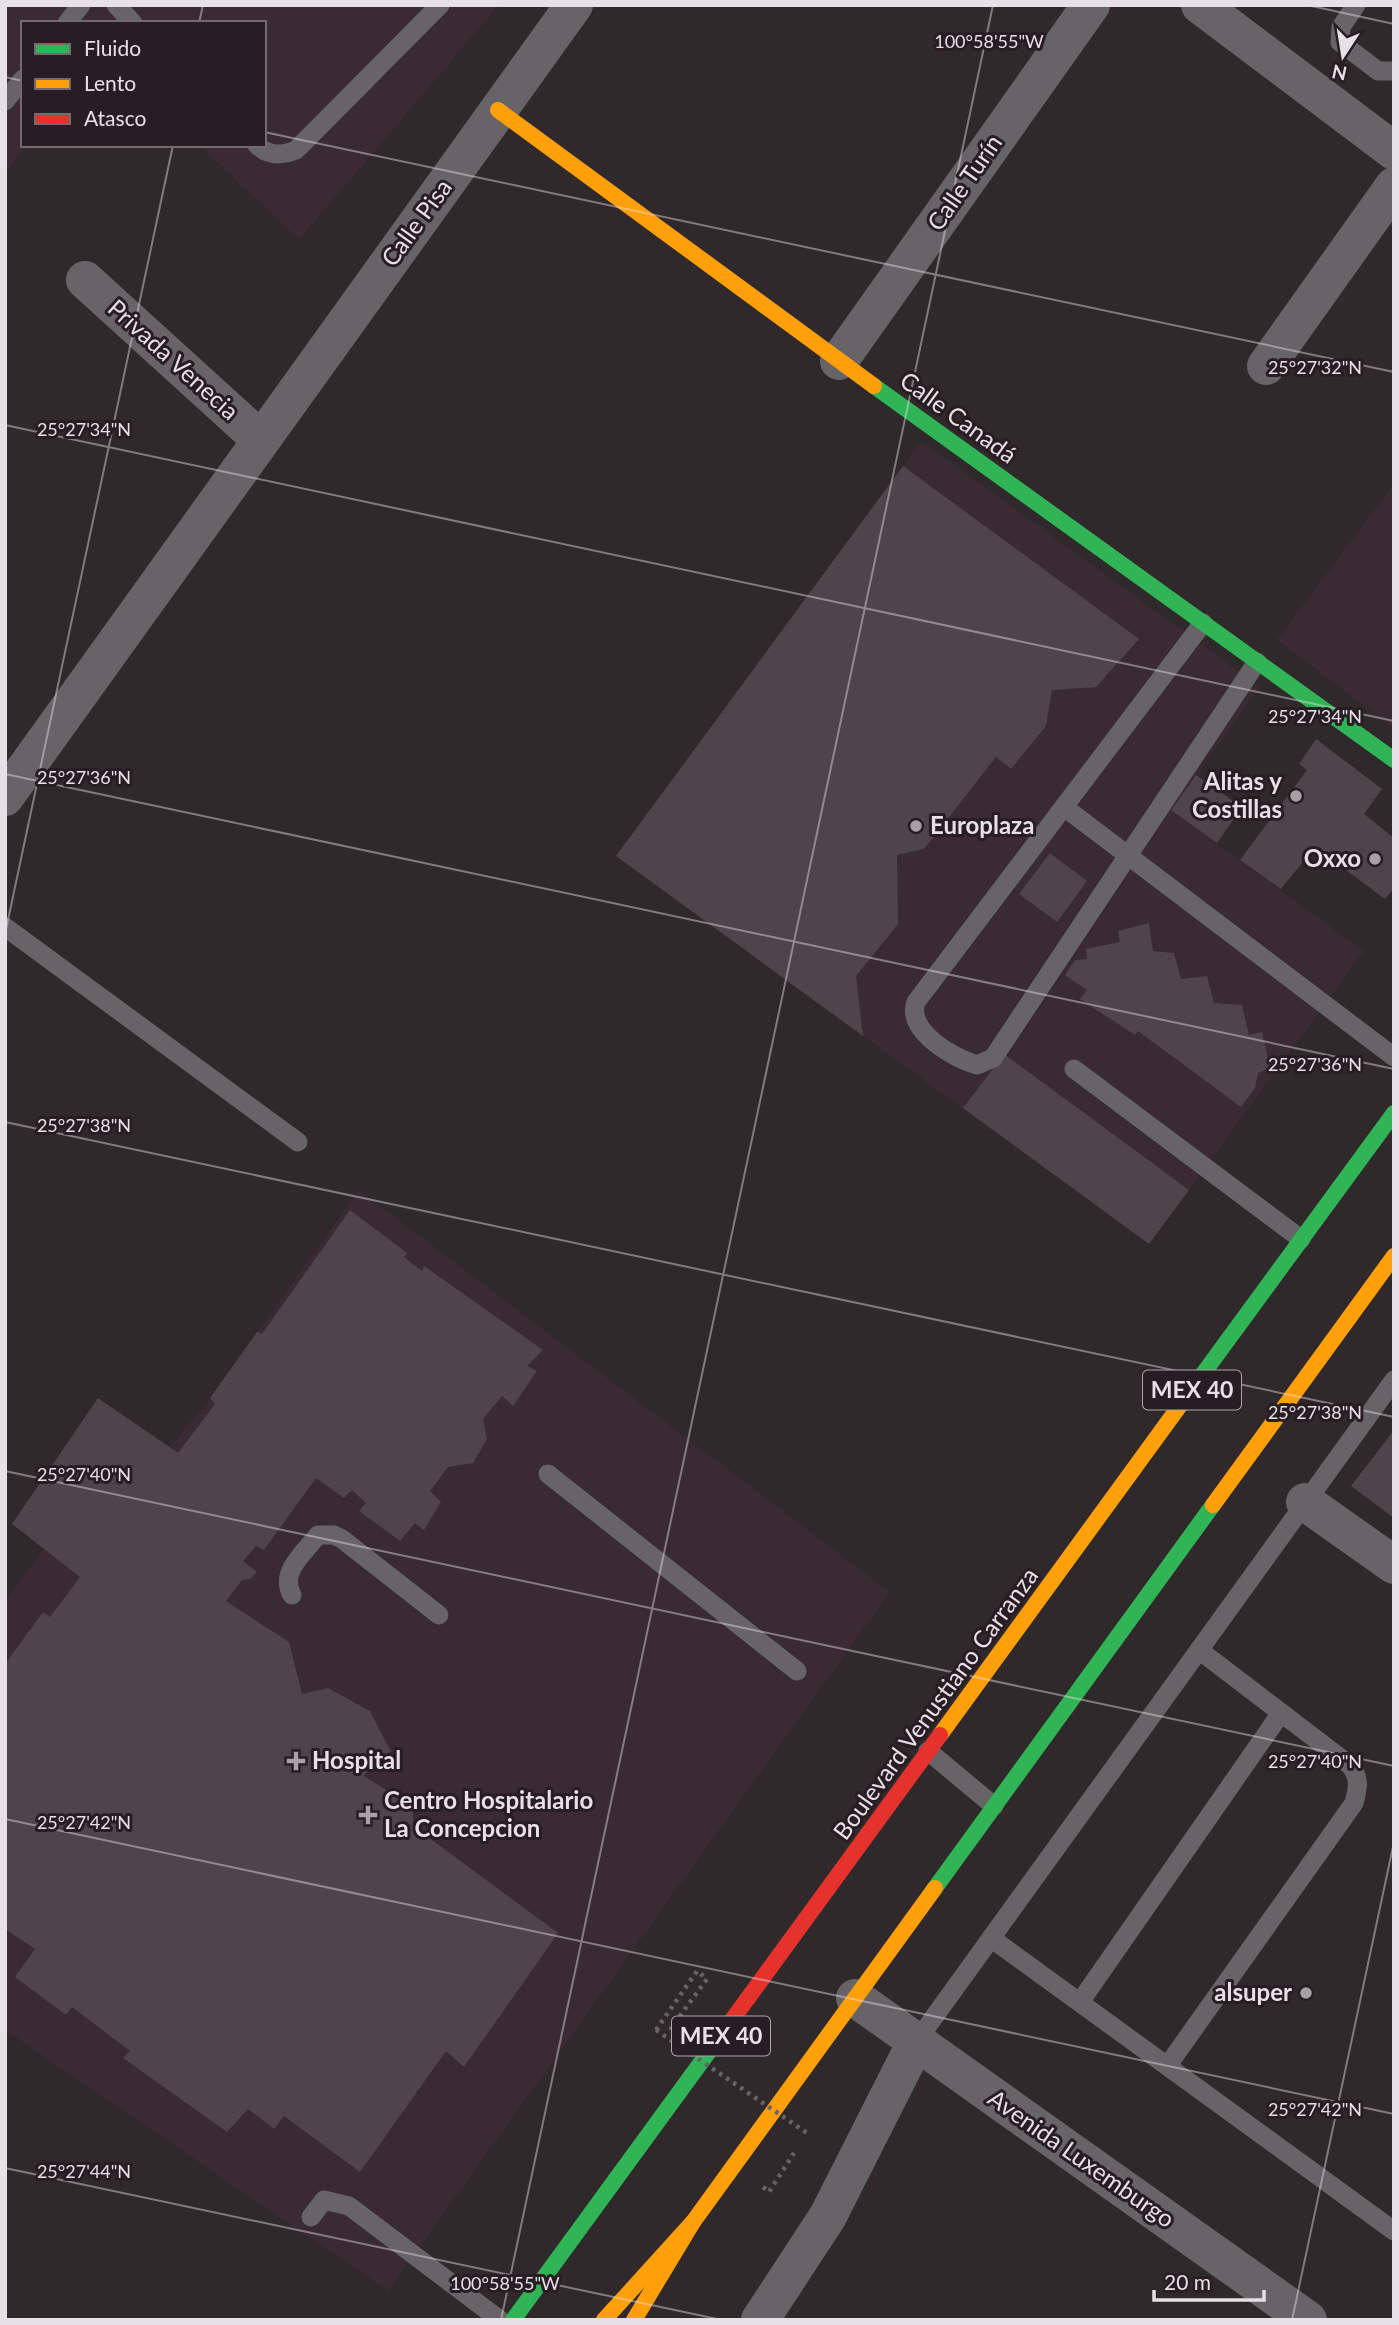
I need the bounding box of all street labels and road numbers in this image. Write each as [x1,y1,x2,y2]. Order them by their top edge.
street label: Calle Turín [920,129,1007,236]
street label: Calle Pisa [375,173,457,271]
street label: Privada Venecia [103,293,245,425]
street label: Calle Canadá [895,365,1023,469]
road number: MEX 40 [1143,1371,1241,1410]
street label: Boulevard Venustiano Carranza [826,1562,1043,1845]
road number: MEX 40 [672,2016,770,2056]
street label: Avenida Luxemburgo [983,2083,1181,2233]

